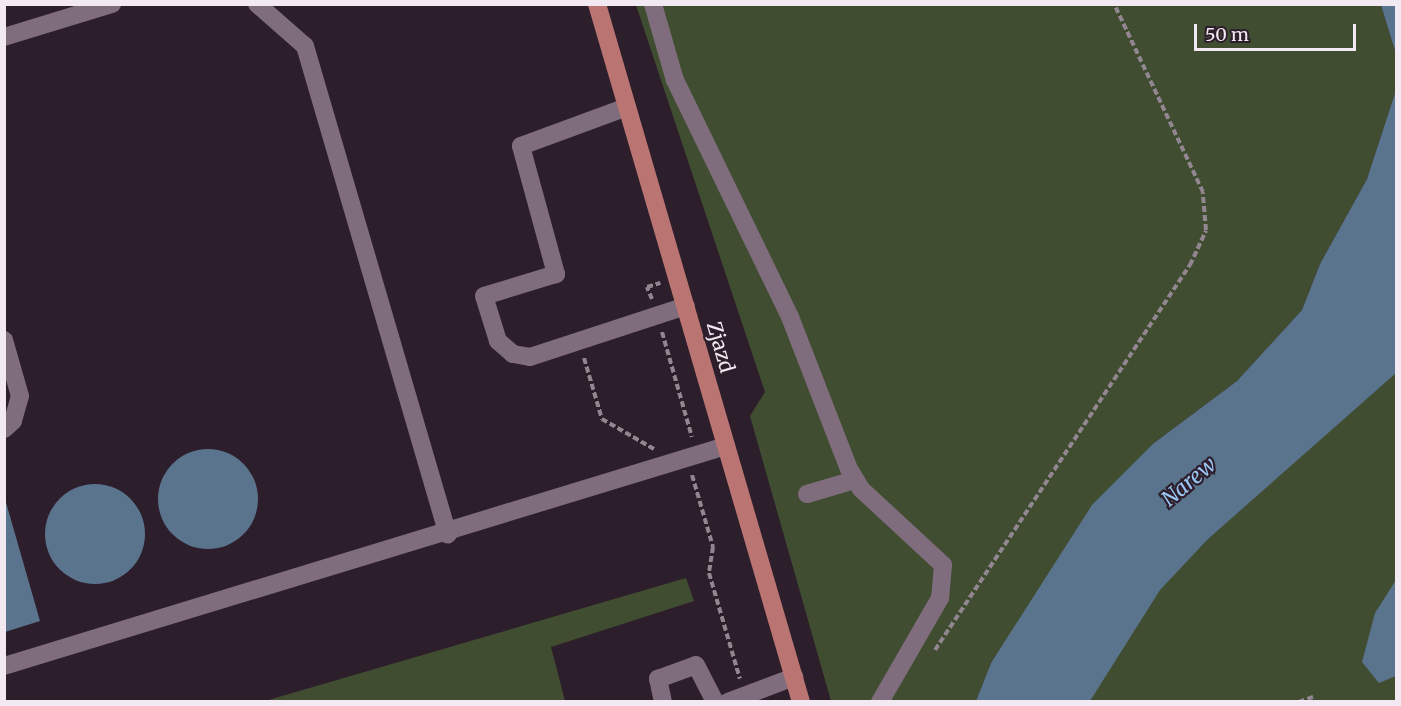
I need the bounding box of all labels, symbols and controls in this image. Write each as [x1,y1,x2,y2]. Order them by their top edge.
scale bar [1197,12,1359,50]
text: 50 m [1205,23,1249,46]
street label: Zjazd [702,319,740,375]
water label: Narew [1157,452,1221,512]

